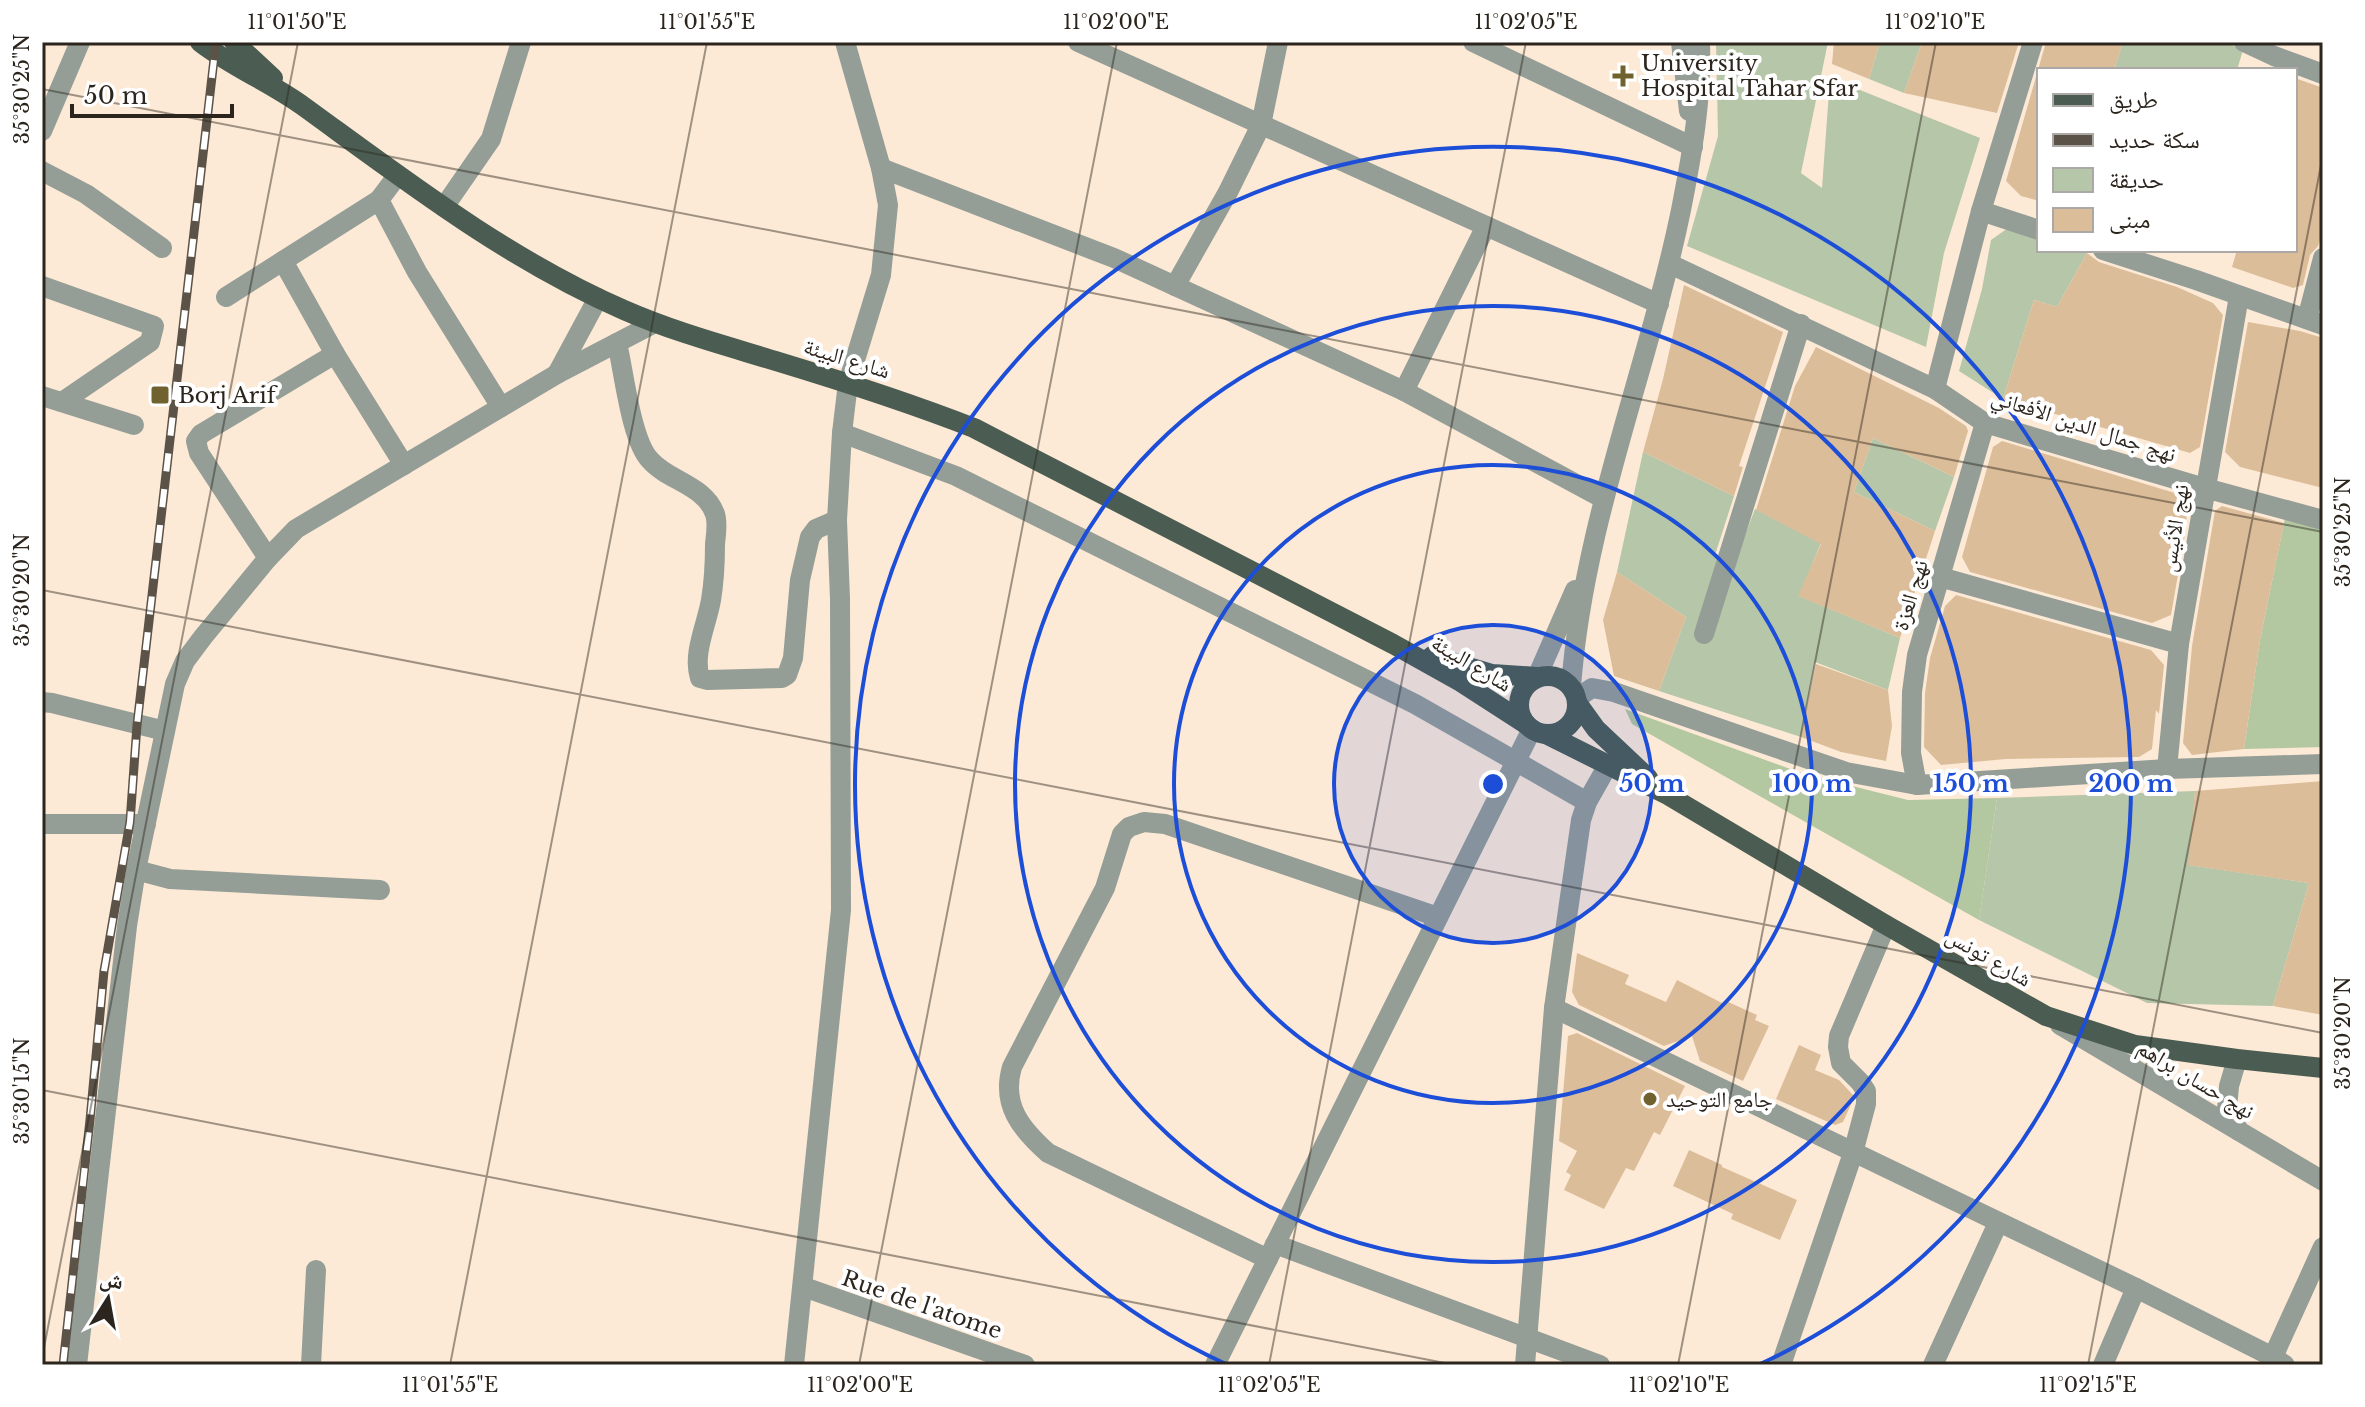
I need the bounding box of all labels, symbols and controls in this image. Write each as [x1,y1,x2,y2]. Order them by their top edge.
text: 11°01'50"E [247,10,347,34]
text: 11°01'55"E [659,10,755,34]
text: 11°02'00"E [1063,10,1169,34]
text: 11°02'05"E [1474,10,1578,34]
text: 11°02'10"E [1885,10,1985,34]
text: 35°30'25"N [10,34,34,144]
place label: University Hospital Tahar Sfar [1641,50,1858,102]
marker: University Hospital Tahar Sfar [1612,65,1634,87]
scale bar [72,68,232,118]
legend [2037,68,2297,252]
text: 50 m [84,81,148,110]
text: طريق [2109,85,2158,114]
text: سكة حديد [2109,125,2200,154]
text: حديقة [2109,165,2164,194]
text: مبنى [2109,205,2150,234]
street label: شارع البيئة [800,333,893,384]
place label: Borj Arif [178,382,279,409]
street label: نهج جمال الدين الأفعاني [1987,383,2179,471]
marker: Borj Arif [149,384,171,406]
text: 35°30'25"N [2331,477,2355,587]
street label: نهج الأنيس [2154,482,2195,574]
text: 35°30'20"N [10,533,34,647]
street label: نهج العزة [1887,557,1934,634]
street label: شارع البيئة [1427,629,1517,698]
text: 50 m [1619,769,1685,798]
text: 100 m [1772,769,1852,798]
text: 150 m [1933,769,2009,798]
text: 200 m [2089,769,2174,798]
centre of rings [1479,770,1507,798]
street label: شارع تونس [1941,922,2036,993]
text: 35°30'20"N [2331,976,2355,1090]
street label: نهج حسان براهم [2132,1034,2259,1126]
text: 35°30'15"N [10,1037,34,1145]
place label: جامع التوحيد [1666,1086,1773,1113]
marker: جامع التوحيد [1641,1090,1659,1108]
north arrow [68,1259,148,1339]
text: ش [98,1264,126,1295]
street label: Rue de l'atome [838,1264,1005,1345]
text: 11°01'55"E [402,1373,498,1397]
text: 11°02'00"E [807,1373,913,1397]
text: 11°02'05"E [1217,1373,1321,1397]
text: 11°02'10"E [1629,1373,1729,1397]
text: 11°02'15"E [2039,1373,2137,1397]

